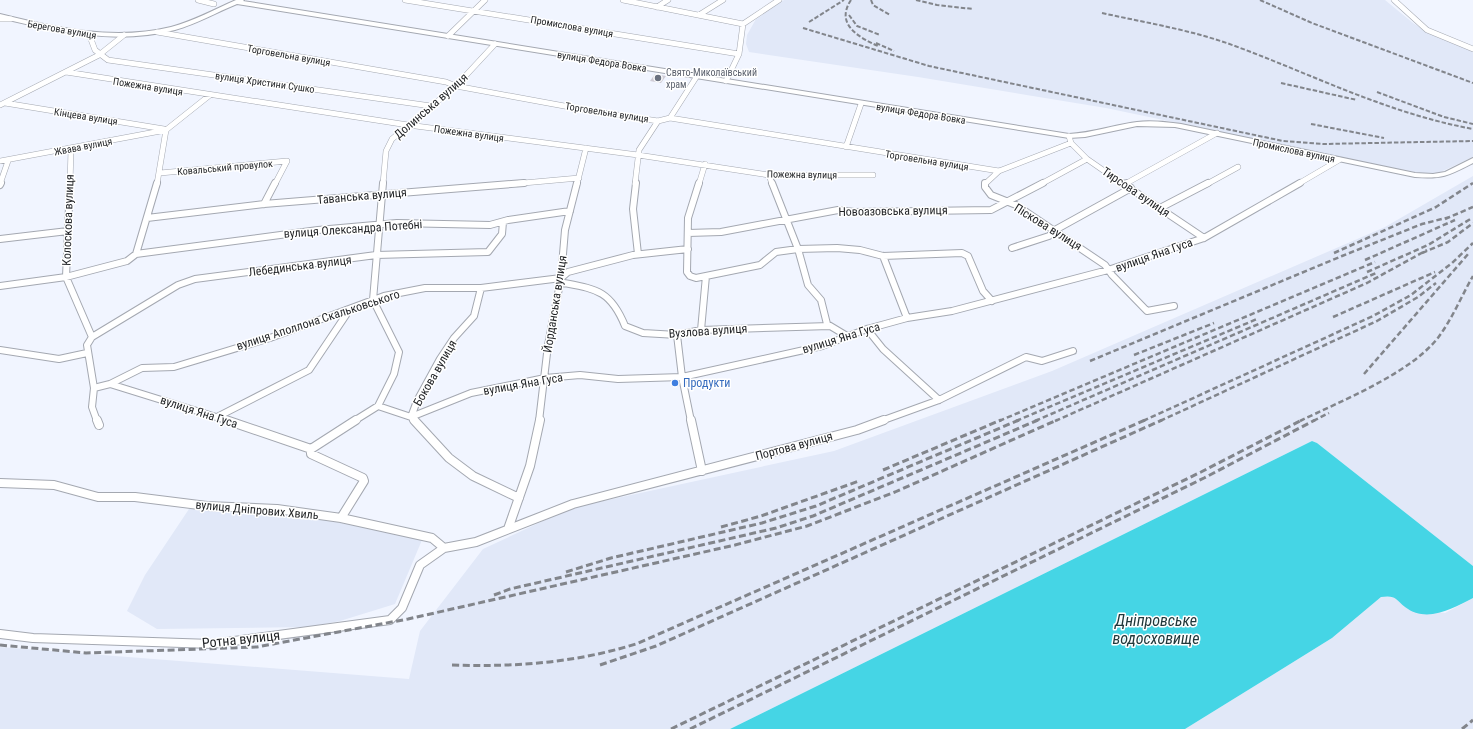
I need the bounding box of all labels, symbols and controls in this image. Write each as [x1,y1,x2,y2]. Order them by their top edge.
street label: Промислова вулиця [530,14,614,39]
street label: Берегова вулиця [27,18,97,41]
street label: Торговельна вулиця [246,43,332,68]
street label: вулиця Федора Вовка [556,48,648,74]
place label: Свято-Миколаївський храм [666,67,757,90]
street label: вулиця Христини Сушко [215,70,315,95]
street label: Долинська вулиця [391,70,471,142]
marker: Свято-Миколаївський храм [653,73,663,83]
street label: Пожежна вулиця [112,76,184,97]
street label: Торговельна вулиця [564,100,650,125]
street label: вулиця Федора Вовка [875,100,967,126]
street label: Кінцева вулиця [53,106,119,127]
street label: Пожежна вулиця [433,123,505,144]
street label: Жвава вулиця [53,135,113,158]
street label: Промислова вулиця [1252,136,1336,165]
street label: Торговельна вулиця [884,148,970,173]
street label: Ковальський провулок [177,158,273,177]
street label: Тирсова вулиця [1099,164,1173,220]
street label: Пожежна вулиця [767,168,837,181]
street label: Колоскова вулиця [59,174,77,266]
street label: Таванська вулиця [317,185,407,207]
street label: Піскова вулиця [1012,201,1084,253]
street label: Новоазовська вулиця [838,203,948,219]
street label: вулиця Олександра Потебні [283,217,423,241]
street label: вулиця Яна Гуса [1114,235,1195,275]
street label: Лебединська вулиця [248,253,352,279]
street label: Йорданська вулиця [539,254,570,354]
street label: вулиця Аполлона Скальковського [235,287,401,353]
street label: вулиця Яна Гуса [800,319,882,356]
street label: Вузлова вулиця [668,321,748,341]
street label: Бокова вулиця [410,337,460,409]
street label: вулиця Яна Гуса [482,370,564,398]
place label: Продукти [683,376,730,390]
marker: Продукти [670,378,680,388]
street label: вулиця Яна Гуса [159,393,240,431]
street label: Портова вулиця [754,429,834,463]
street label: вулиця Дніпрових Хвиль [195,498,319,522]
water label: Дніпровське водосховище [1112,611,1200,648]
street label: Ротна вулиця [201,627,281,651]

